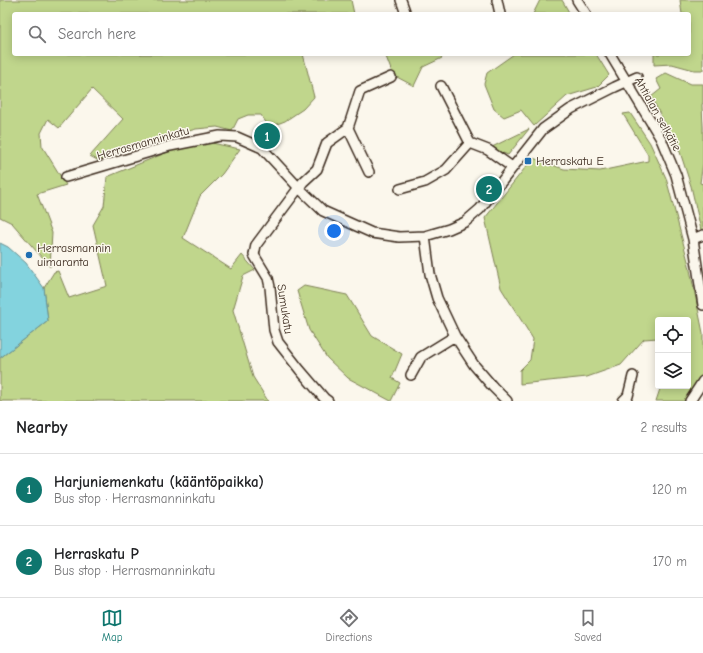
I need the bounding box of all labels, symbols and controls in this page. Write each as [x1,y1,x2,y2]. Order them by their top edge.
search box [12,12,691,56]
icon: search [26,23,48,45]
text: Search here [58,25,136,43]
street label: Ahtialan selkätie [632,74,684,154]
pin: 1 [254,121,280,151]
street label: Herrasmanninkatu [95,123,191,163]
place label: Herraskatu E [536,154,604,168]
marker: Herraskatu E [523,156,533,166]
pin: 2 [476,174,502,204]
your location [324,221,344,241]
place label: Herrasmannin uimaranta [37,241,111,269]
marker: Herrasmannin uimaranta [24,250,34,260]
street label: Sumukatu [274,283,296,335]
map controls [655,317,691,389]
button: locate [655,317,691,353]
button: layers [655,353,691,389]
text: Nearby [16,418,67,437]
text: 2 results [640,420,687,435]
text: Harjuniemenkatu (kääntöpaikka) [54,473,264,491]
text: 1 [26,482,32,497]
text: 120 m [652,482,687,497]
text: Bus stop · Herrasmanninkatu [54,491,215,506]
text: Herraskatu P [54,545,139,563]
text: 2 [26,554,32,569]
text: 170 m [653,554,687,569]
text: Bus stop · Herrasmanninkatu [54,563,215,578]
tab: Map [101,607,123,644]
tab: Directions [325,607,372,644]
tab: Saved [574,607,602,644]

